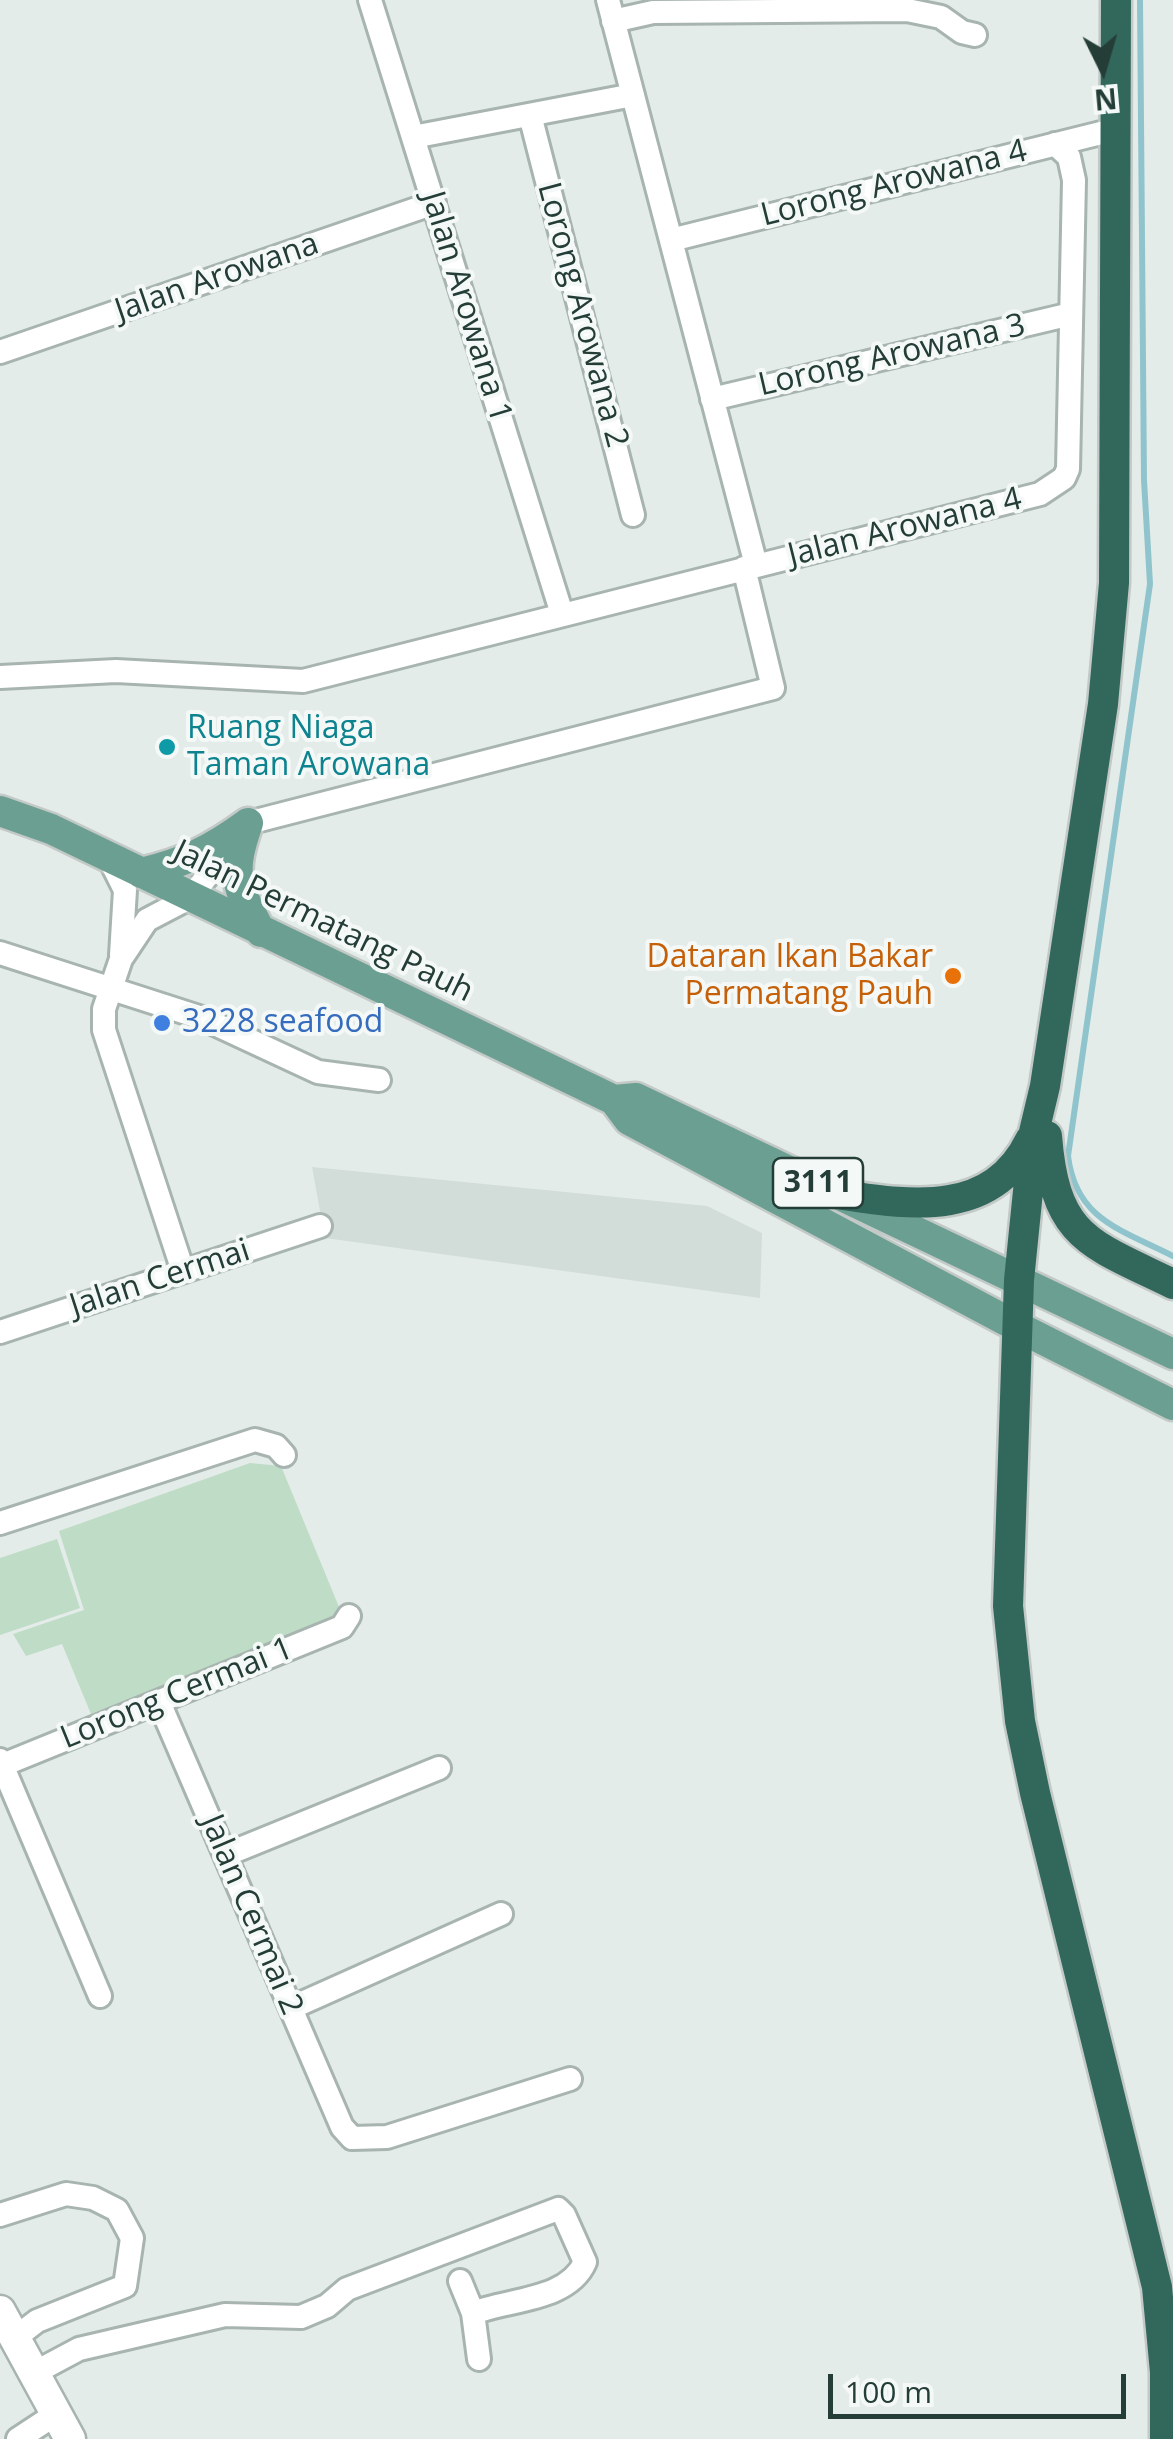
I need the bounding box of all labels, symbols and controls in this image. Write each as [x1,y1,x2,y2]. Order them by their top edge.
north arrow [1053,20,1153,120]
text: N [1093,80,1119,120]
street label: Lorong Arowana 4 [757,132,1031,236]
street label: Lorong Arowana 2 [528,178,636,452]
street label: Jalan Arowana 1 [413,187,519,427]
street label: Jalan Arowana [110,225,324,331]
street label: Lorong Arowana 3 [755,307,1029,405]
street label: Jalan Arowana 4 [784,480,1026,576]
place label: Ruang Niaga Taman Arowana [187,710,430,785]
marker: Ruang Niaga Taman Arowana [156,736,178,758]
street label: Jalan Permatang Pauh [167,833,479,1011]
place label: Dataran Ikan Bakar Permatang Pauh [646,939,933,1014]
marker: Dataran Ikan Bakar Permatang Pauh [942,965,964,987]
place label: 3228 seafood [182,1004,383,1042]
marker: 3228 seafood [151,1012,173,1034]
road number: 3111 [773,1158,863,1208]
street label: Jalan Cermai [65,1232,255,1326]
street label: Lorong Cermai 1 [55,1630,299,1758]
street label: Jalan Cermai 2 [192,1809,310,2021]
scale bar [833,2354,1130,2416]
text: 100 m [845,2371,932,2412]

